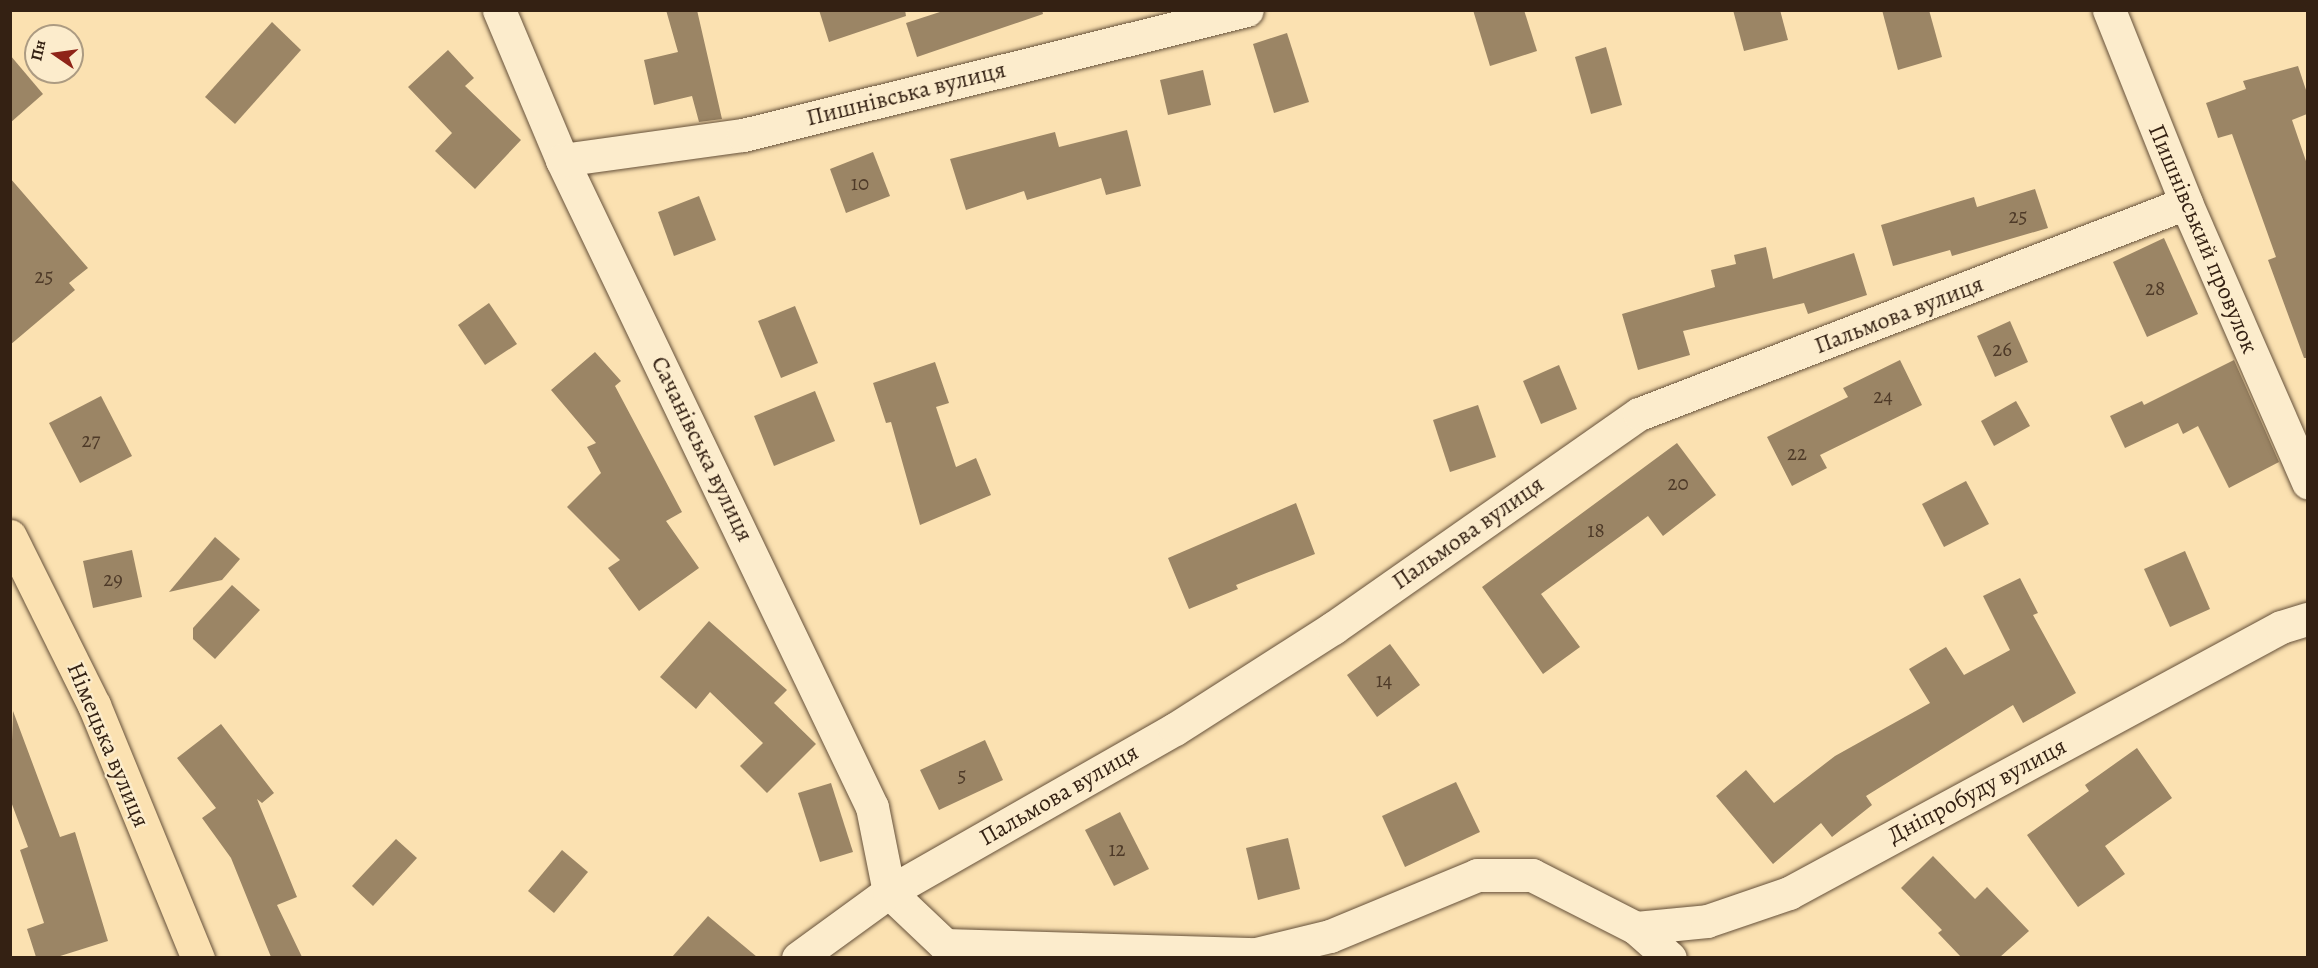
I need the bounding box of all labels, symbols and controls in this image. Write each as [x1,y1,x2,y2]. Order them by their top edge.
north arrow [24,24,84,84]
text: Пн [25,38,51,63]
street label: Пишнівська вулиця [803,55,1009,133]
street label: Пишнівський провулок [2142,120,2264,358]
house number: 10 [851,170,869,196]
house number: 25 [2008,203,2028,229]
house number: 25 [34,263,54,289]
street label: Пальмова вулиця [1810,270,1988,360]
house number: 28 [2145,275,2165,301]
house number: 26 [1992,336,2012,362]
street label: Сачанівська вулиця [645,352,759,546]
house number: 24 [1873,383,1893,409]
house number: 27 [82,427,100,453]
house number: 22 [1787,440,1807,466]
street label: Пальмова вулиця [1387,470,1549,596]
house number: 20 [1667,470,1689,496]
house number: 18 [1587,517,1605,543]
house number: 29 [103,566,123,592]
street label: Німецька вулиця [60,658,156,832]
house number: 14 [1376,667,1392,693]
street label: Дніпробуду вулиця [1883,732,2071,850]
street label: Пальмова вулиця [974,738,1144,852]
house number: 5 [957,762,967,788]
house number: 12 [1108,836,1126,862]

